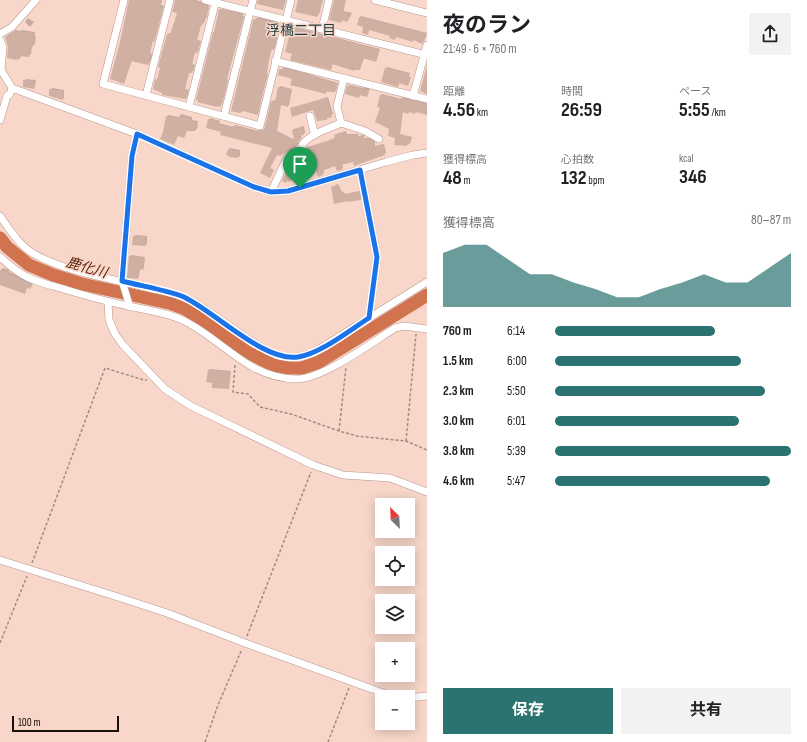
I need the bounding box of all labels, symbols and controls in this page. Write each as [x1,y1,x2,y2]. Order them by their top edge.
text: 夜のラン [443,12,531,39]
button: share [749,13,791,55]
district label: 浮橋二丁目 [266,22,336,39]
text: 21:49 · 6 × 760 m [443,41,517,57]
text: 距離 [443,85,465,98]
text: 時間 [561,85,583,98]
text: ペース [679,85,711,98]
text: 4.56 [443,98,475,122]
text: 26:59 [561,98,602,122]
text: 5:55 [679,98,710,122]
text: km [475,106,488,119]
text: /km [710,106,726,119]
pin [283,147,317,188]
text: kcal [679,152,694,165]
icon: arrive [289,153,311,175]
text: 獲得標高 [443,153,487,166]
text: 心拍数 [561,153,594,166]
text: 346 [679,165,707,189]
text: 48 [443,166,462,190]
text: 132 [561,166,587,190]
text: m [462,174,471,187]
text: bpm [587,174,605,187]
text: 80–87 m [751,212,791,228]
text: 獲得標高 [443,215,495,231]
water label: 鹿化川 [64,254,111,282]
text: 760 m [443,323,472,339]
text: 6:14 [507,323,525,339]
text: 1.5 km [443,353,473,369]
text: 6:00 [507,353,527,369]
text: 2.3 km [443,383,474,399]
text: 5:50 [507,383,526,399]
text: 3.0 km [443,413,474,429]
text: 6:01 [507,413,526,429]
text: 3.8 km [443,443,474,459]
text: 5:39 [507,443,526,459]
text: 4.6 km [443,473,474,489]
text: 5:47 [507,473,525,489]
north arrow [375,498,415,538]
map controls [375,498,415,730]
button: locate [375,546,415,586]
button: layers [375,594,415,634]
button: + [375,642,415,682]
button: 保存 [443,688,613,734]
button: 共有 [621,688,791,734]
button: − [375,690,415,730]
scale bar [12,714,119,733]
text: 100 m [18,716,40,729]

